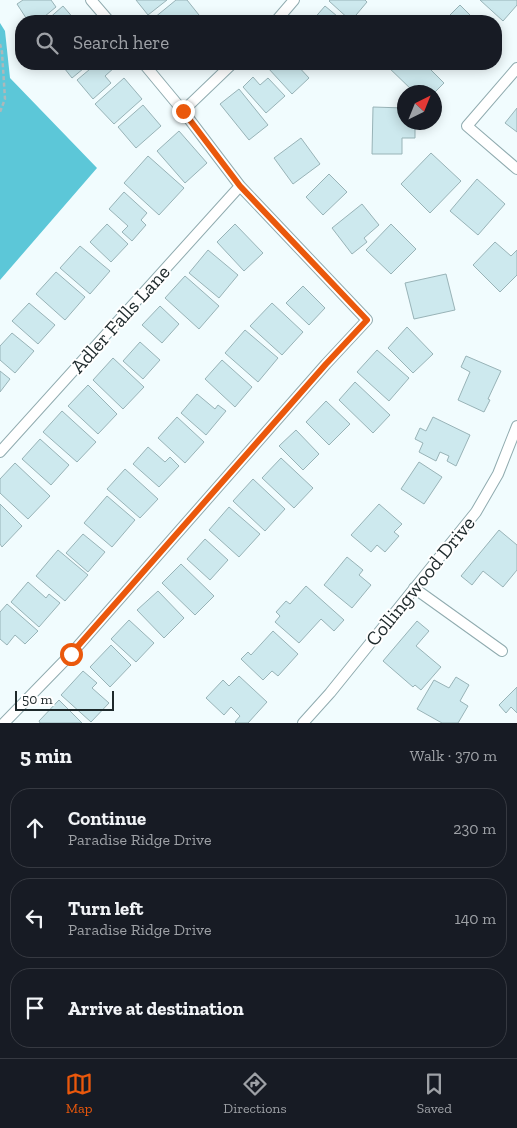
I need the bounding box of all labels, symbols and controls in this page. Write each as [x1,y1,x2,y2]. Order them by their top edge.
search box [15,15,502,70]
icon: search [33,29,61,57]
text: Search here [73,31,169,54]
north arrow [397,85,442,130]
route end [172,100,195,123]
street label: Adler Falls Lane [65,260,175,378]
street label: Collingwood Drive [360,511,480,651]
route start [60,643,83,666]
scale bar [15,688,114,711]
text: 50 m [22,691,53,708]
text: 5 min [20,743,72,768]
text: Walk · 370 m [410,746,497,765]
text: Continue [68,807,146,830]
icon: ahead [21,814,49,842]
text: 230 m [453,819,496,838]
text: Paradise Ridge Drive [68,830,211,849]
text: Turn left [68,897,143,920]
icon: left [21,904,49,932]
text: 140 m [455,909,496,928]
text: Paradise Ridge Drive [68,920,211,939]
icon: arrive [21,994,49,1022]
text: Arrive at destination [68,997,244,1020]
tab: Map [65,1070,93,1117]
tab: Directions [223,1070,287,1117]
tab: Saved [417,1070,452,1117]

